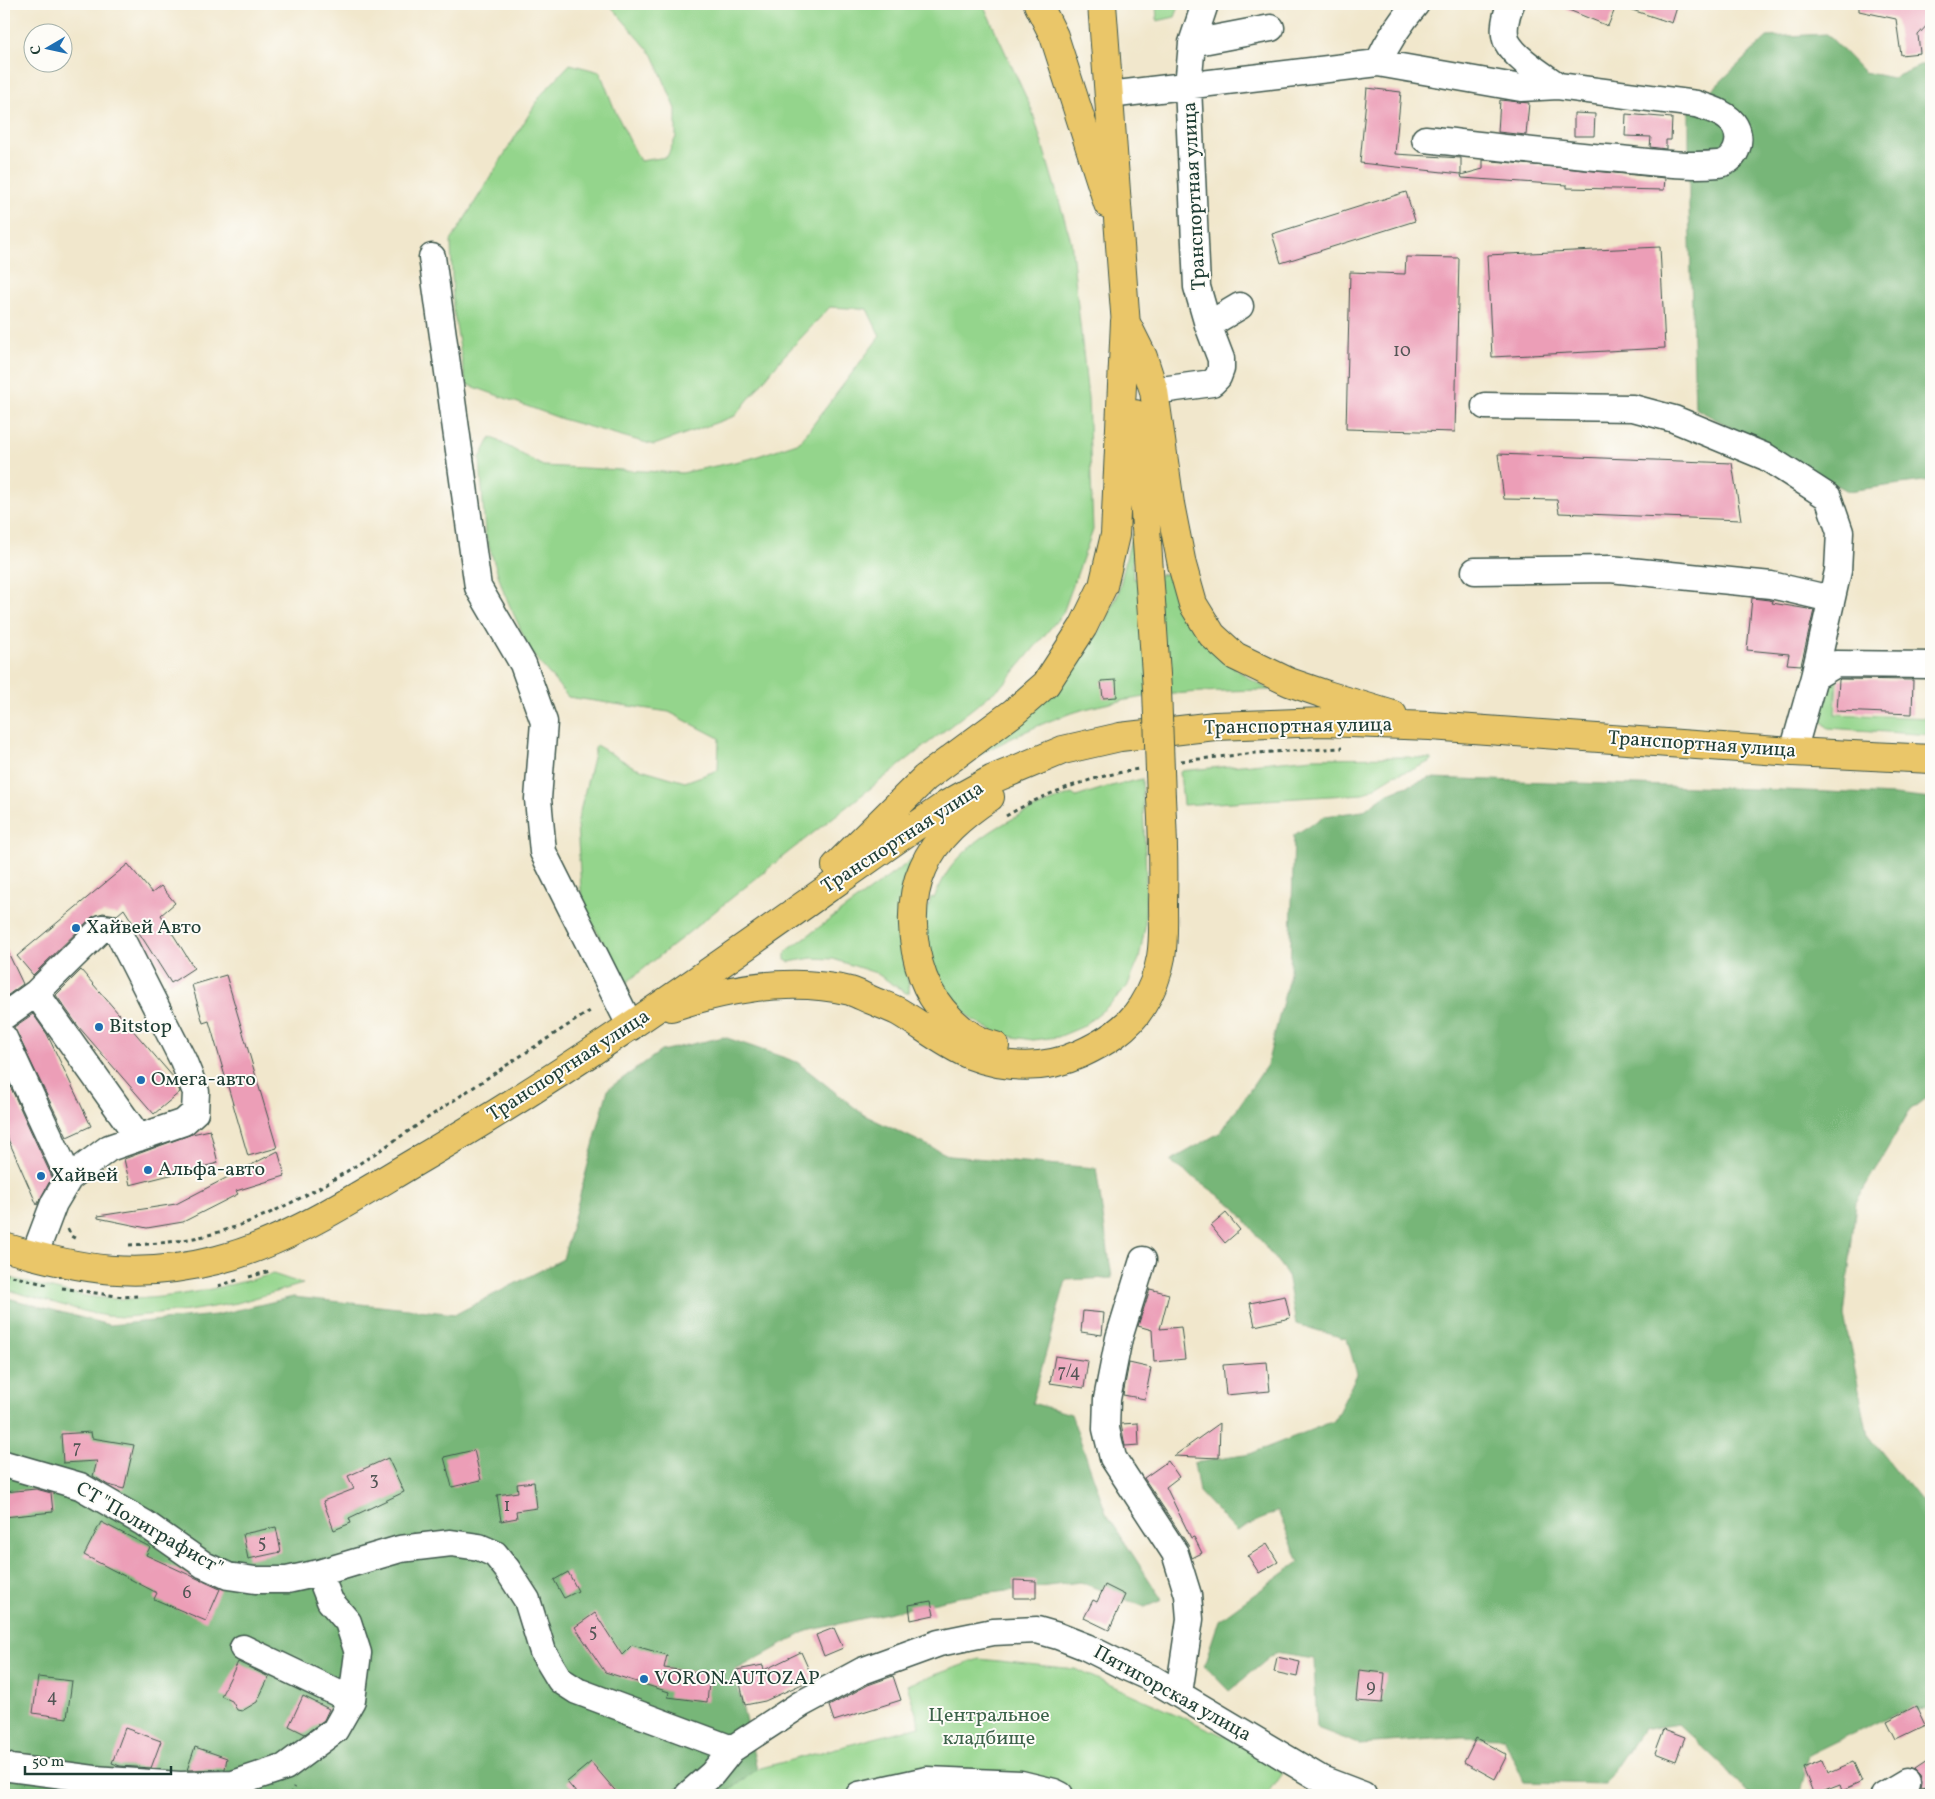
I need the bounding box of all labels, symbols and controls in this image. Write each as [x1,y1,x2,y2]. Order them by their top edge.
north arrow [22,22,72,72]
text: С [27,44,47,56]
street label: Транспортная улица [1176,101,1214,291]
house number: 10 [1393,339,1411,364]
street label: Транспортная улица [1203,711,1393,743]
street label: Транспортная улица [1607,724,1797,766]
street label: Транспортная улица [816,775,990,901]
place label: Хайвей Авто [86,914,201,942]
marker: Хайвей Авто [70,922,82,934]
street label: Транспортная улица [482,1003,656,1129]
place label: Bitstop [109,1013,172,1041]
marker: Bitstop [93,1021,105,1033]
place label: Омега-авто [151,1066,256,1094]
marker: Омега-авто [135,1074,147,1086]
place label: Альфа-авто [158,1156,265,1184]
place label: Хайвей [51,1162,118,1190]
marker: Альфа-авто [142,1164,154,1176]
marker: Хайвей [35,1170,47,1182]
house number: 7/4 [1058,1360,1081,1385]
house number: 7 [73,1436,81,1461]
house number: 3 [369,1468,379,1493]
street label: СТ "Полиграфист" [70,1475,228,1583]
house number: 1 [504,1494,510,1519]
house number: 5 [258,1531,266,1556]
house number: 6 [182,1581,192,1606]
house number: 5 [589,1620,597,1645]
street label: Пятигорская улица [1088,1639,1256,1749]
place label: VORON.AUTOZAP [654,1665,820,1693]
marker: VORON.AUTOZAP [638,1673,650,1685]
house number: 9 [1366,1675,1376,1700]
house number: 4 [47,1685,57,1710]
park label: Центральное кладбище [928,1702,1050,1753]
scale bar [25,1744,171,1776]
text: 50 m [32,1752,64,1773]

